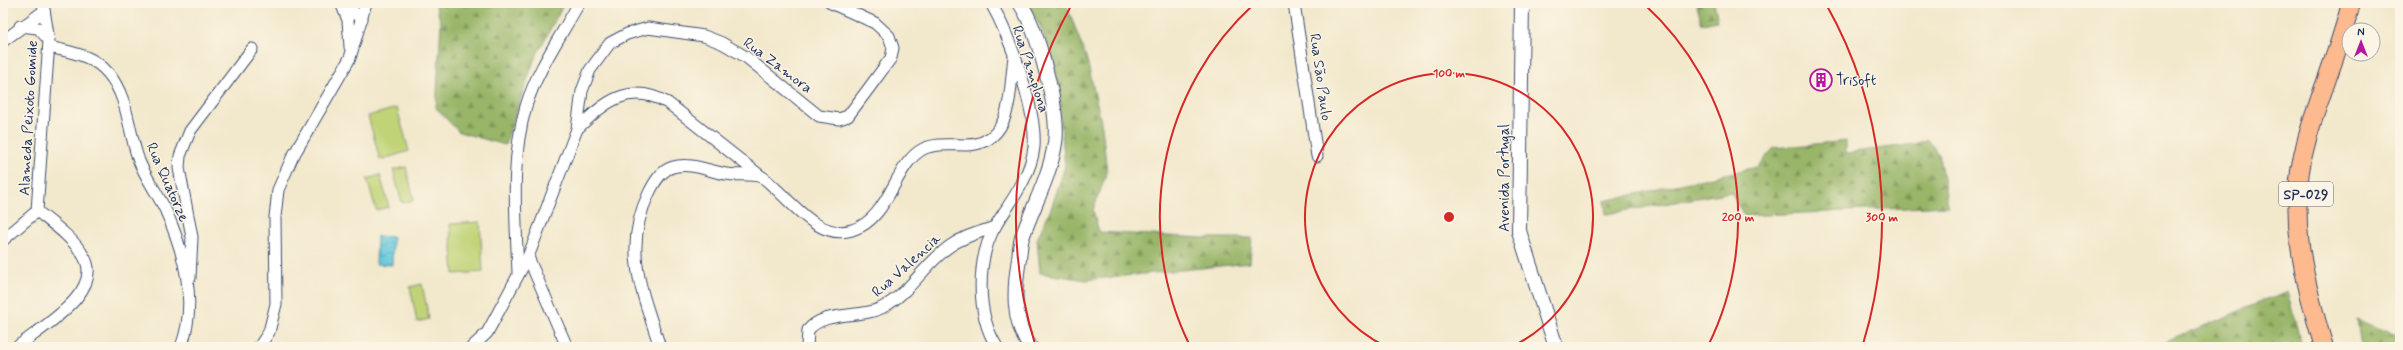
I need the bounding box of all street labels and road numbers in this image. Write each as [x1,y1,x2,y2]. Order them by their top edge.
street label: Rua Pamplona [1007,23,1054,115]
street label: Rua São Paulo [1304,32,1336,122]
street label: Rua Zamora [739,33,816,98]
street label: Alameda Peixoto Gomide [15,39,43,196]
street label: Avenida Portugal [1495,124,1515,232]
street label: Rua Quatorze [141,139,194,225]
road number: SP-029 [2279,182,2333,206]
street label: Rua Valencia [868,229,946,302]

